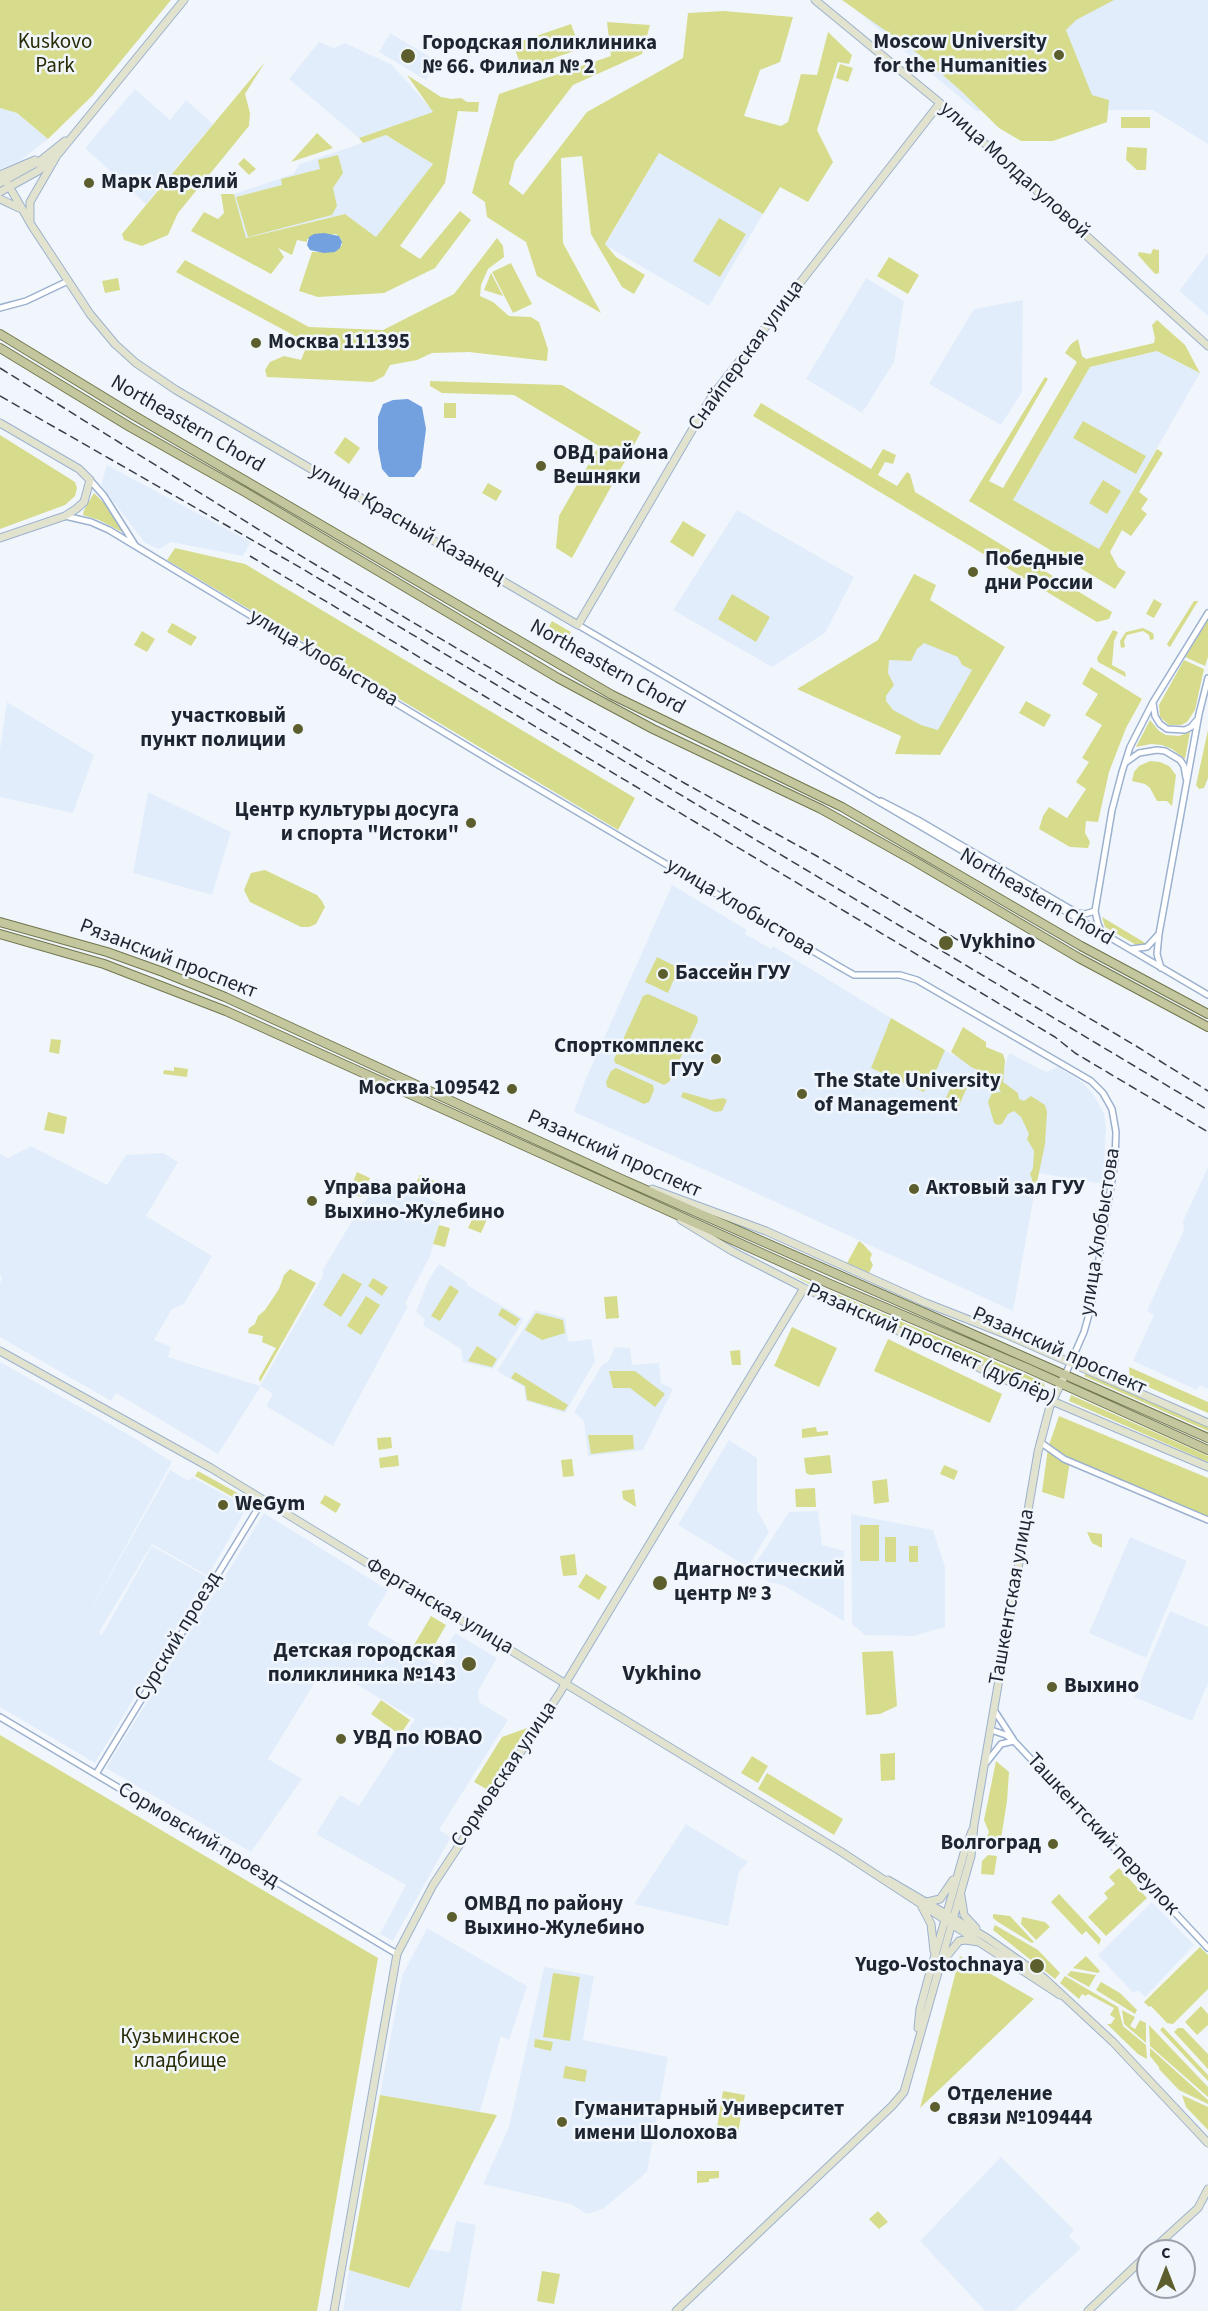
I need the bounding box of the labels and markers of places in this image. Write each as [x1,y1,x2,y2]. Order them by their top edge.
place label: Moscow University for the Humanities [873,30,1047,80]
place label: Городская поликлиника № 66. Филиал № 2 [422,31,657,81]
marker: Городская поликлиника № 66. Филиал № 2 [399,47,417,65]
marker: Moscow University for the Humanities [1052,48,1066,62]
place label: Марк Аврелий [101,170,238,196]
marker: Марк Аврелий [82,176,96,190]
place label: Москва 111395 [268,330,410,356]
marker: Москва 111395 [249,336,263,350]
place label: ОВД района Вешняки [553,441,669,491]
marker: ОВД района Вешняки [534,459,548,473]
place label: Победные дни России [985,547,1093,597]
marker: Победные дни России [966,565,980,579]
place label: участковый пункт полиции [140,704,286,754]
marker: участковый пункт полиции [291,722,305,736]
place label: Центр культуры досуга и спорта "Истоки" [235,798,459,848]
marker: Центр культуры досуга и спорта "Истоки" [464,816,478,830]
place label: Vykhino [960,930,1035,956]
marker: Vykhino [937,934,955,952]
place label: Бассейн ГУУ [675,961,790,987]
marker: Бассейн ГУУ [656,967,670,981]
place label: Спорткомплекс ГУУ [554,1034,704,1084]
marker: Спорткомплекс ГУУ [709,1052,723,1066]
place label: The State University of Management [814,1069,1001,1119]
place label: Москва 109542 [358,1076,500,1102]
marker: Москва 109542 [505,1082,519,1096]
marker: The State University of Management [795,1087,809,1101]
place label: Управа района Выхино-Жулебино [324,1176,505,1226]
place label: Актовый зал ГУУ [926,1176,1085,1202]
marker: Актовый зал ГУУ [907,1182,921,1196]
marker: Управа района Выхино-Жулебино [305,1194,319,1208]
place label: WeGym [235,1492,305,1518]
marker: WeGym [216,1498,230,1512]
place label: Диагностический центр № 3 [674,1558,845,1608]
marker: Диагностический центр № 3 [651,1574,669,1592]
place label: Детская городская поликлиника №143 [268,1639,456,1689]
marker: Детская городская поликлиника №143 [460,1655,478,1673]
place label: Выхино [1064,1674,1139,1700]
marker: Выхино [1045,1680,1059,1694]
place label: УВД по ЮВАО [353,1726,483,1752]
marker: УВД по ЮВАО [334,1732,348,1746]
place label: Волгоград [940,1831,1041,1857]
marker: Волгоград [1046,1837,1060,1851]
place label: ОМВД по району Выхино-Жулебино [464,1892,645,1942]
marker: ОМВД по району Выхино-Жулебино [445,1910,459,1924]
place label: Yugo-Vostochnaya [855,1953,1024,1979]
marker: Yugo-Vostochnaya [1028,1957,1046,1975]
place label: Отделение связи №109444 [947,2082,1092,2132]
place label: Гуманитарный Университет имени Шолохова [574,2097,844,2147]
marker: Отделение связи №109444 [928,2100,942,2114]
marker: Гуманитарный Университет имени Шолохова [555,2115,569,2129]

